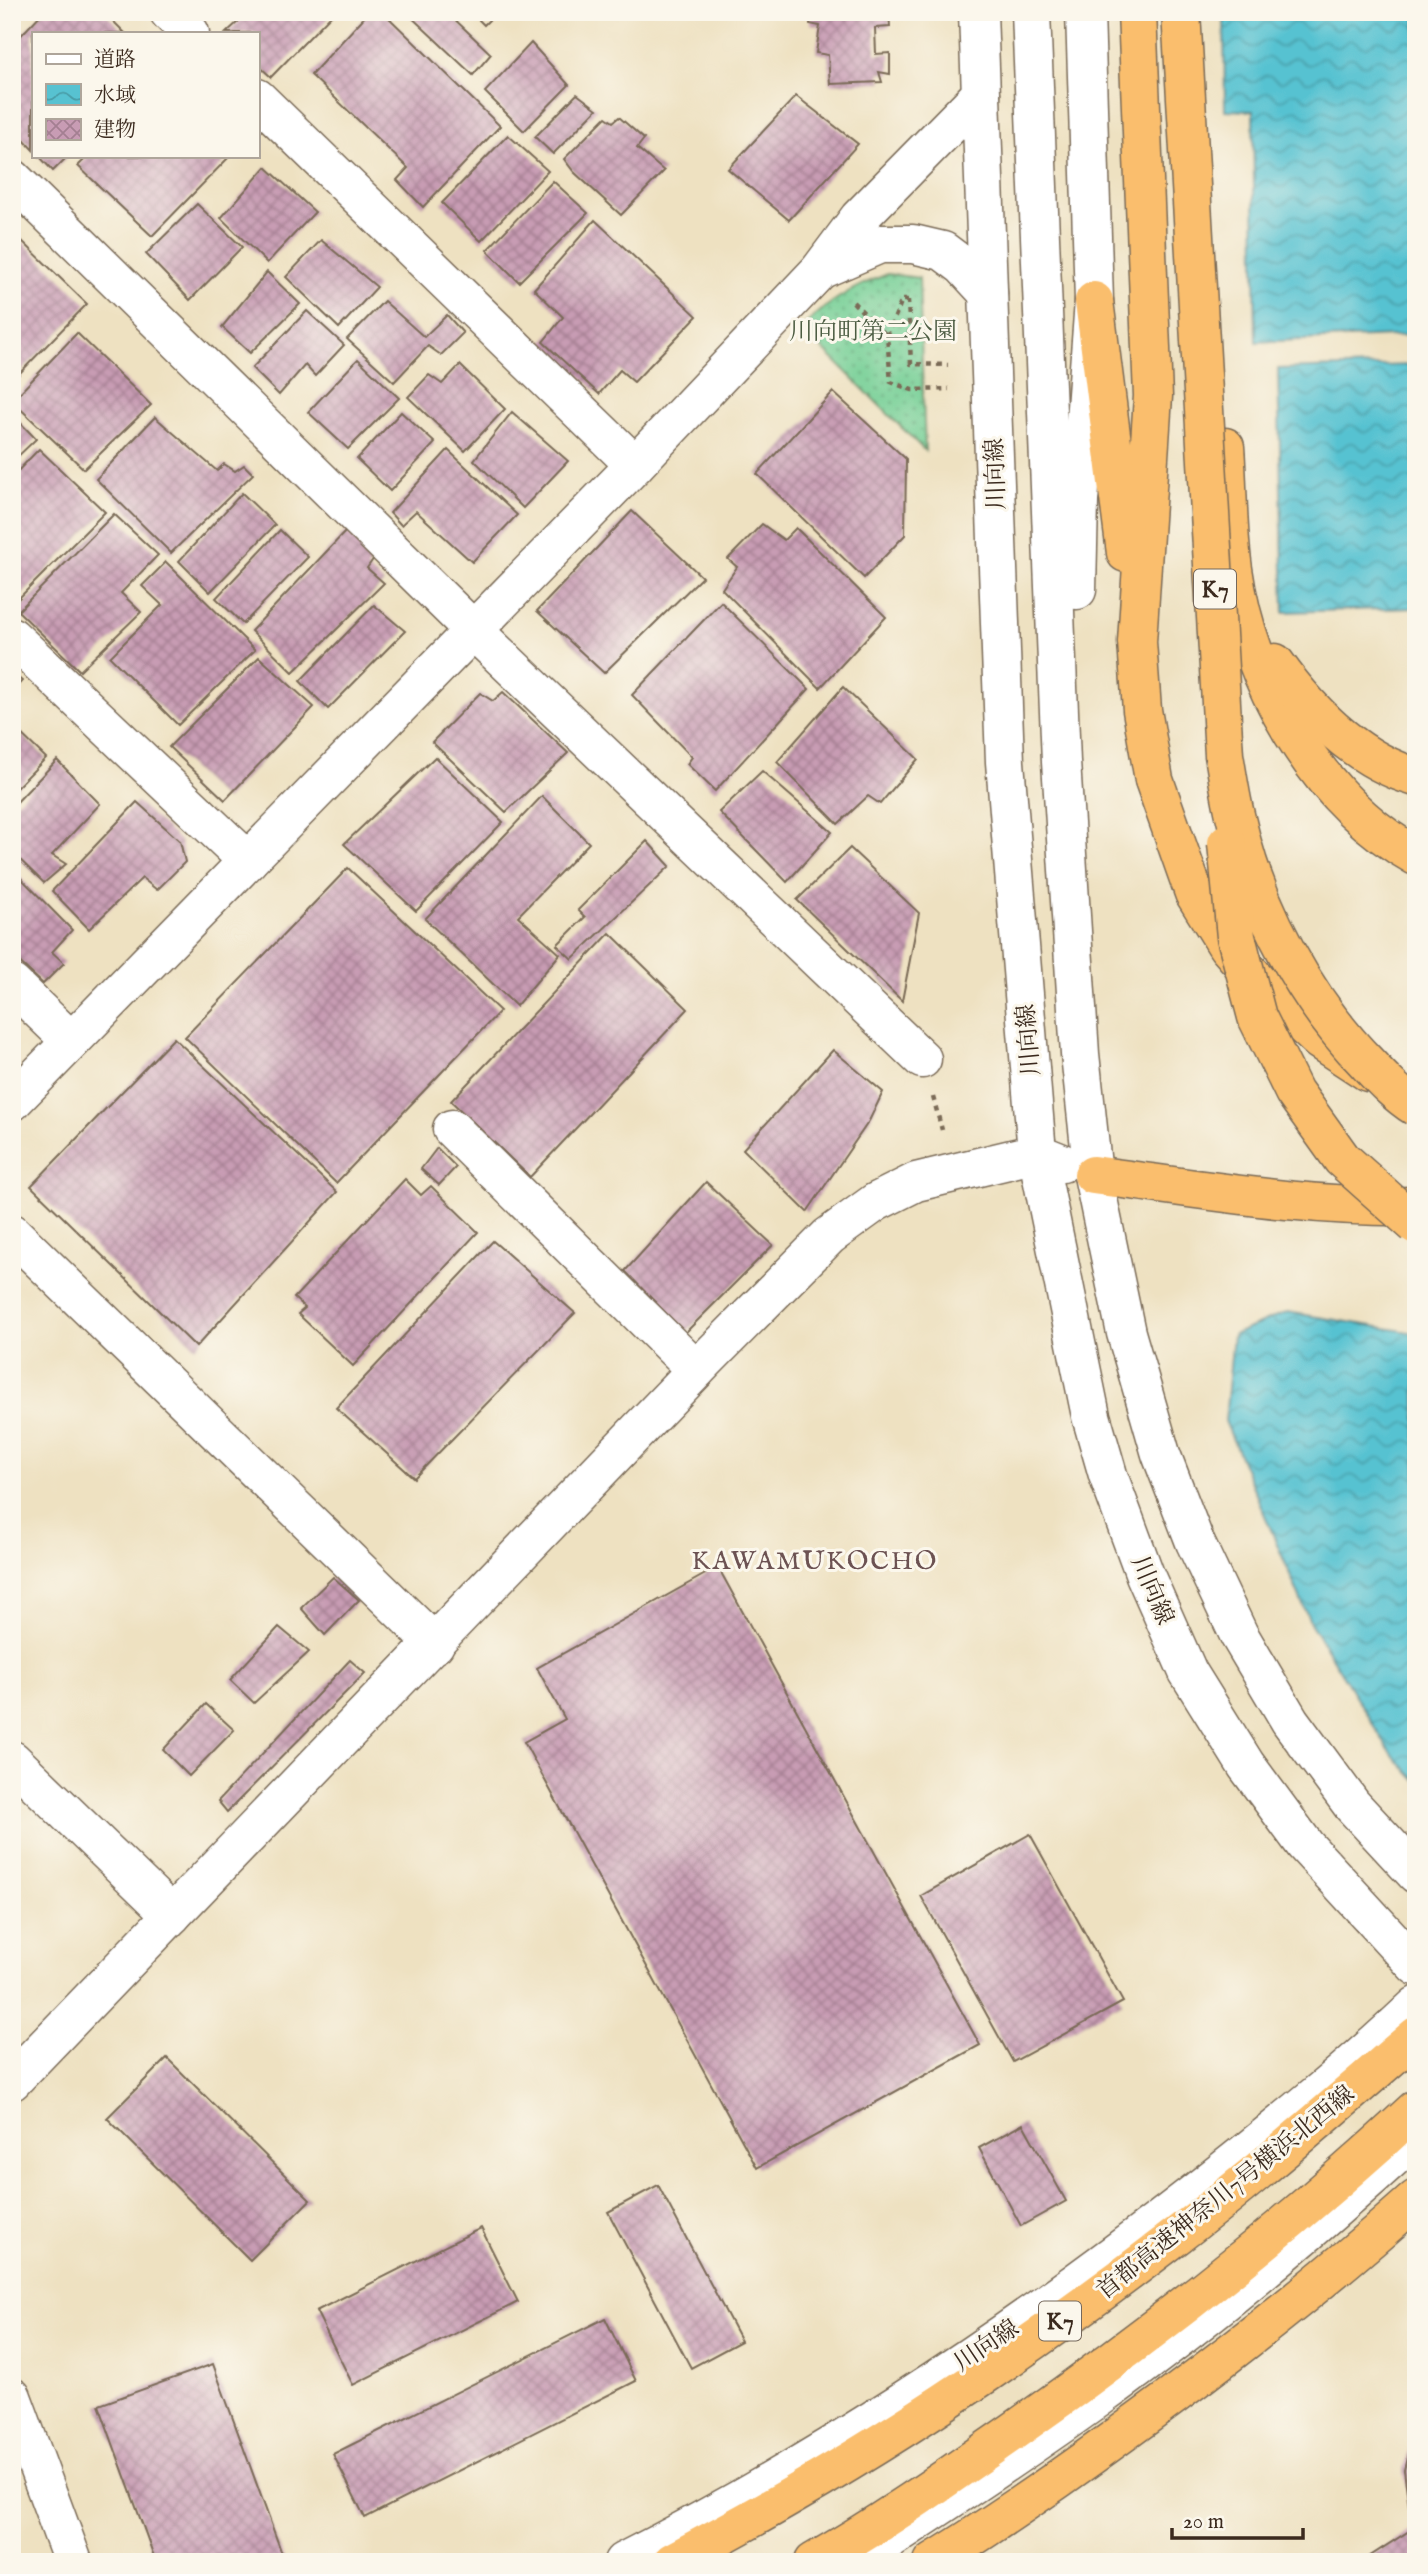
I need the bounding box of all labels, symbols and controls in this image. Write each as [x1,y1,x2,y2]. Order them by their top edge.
legend [32,32,259,158]
text: 道路 [94,47,136,74]
text: 水域 [94,83,136,110]
text: 建物 [94,117,136,144]
park label: 川向町第二公園 [789,317,957,348]
street label: 川向線 [980,437,1013,510]
road number: K7 [1194,569,1236,608]
street label: 川向線 [1011,1003,1048,1077]
district label: KAWAMUKOCHO [692,1545,938,1578]
street label: 川向線 [1123,1551,1180,1630]
street label: 首都高速神奈川7号横浜北西線 [1091,2079,1361,2307]
road number: K7 [1039,2302,1081,2340]
street label: 川向線 [948,2313,1025,2379]
scale bar [1172,2497,1304,2541]
text: 20 m [1183,2509,1224,2536]

